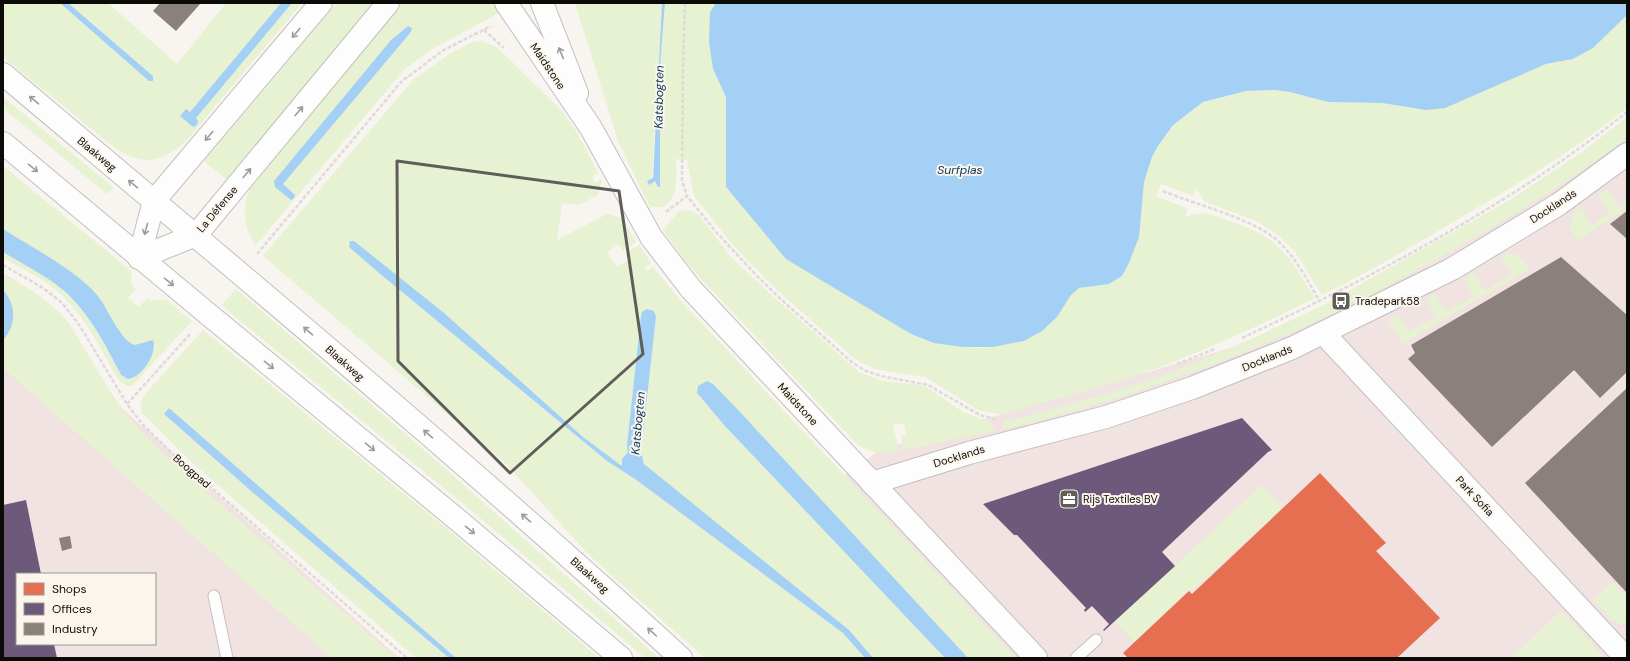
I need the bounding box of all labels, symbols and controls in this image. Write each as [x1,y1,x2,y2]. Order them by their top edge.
one-way arrow [292,28,301,38]
street label: Maidstone [527,40,569,92]
one-way arrow [557,47,565,59]
water label: Katsbogten [650,65,668,129]
one-way arrow [28,96,39,105]
one-way arrow [294,106,303,117]
one-way arrow [205,131,214,142]
street label: Blaakweg [74,133,120,175]
water label: Surfplas [937,162,983,178]
one-way arrow [28,163,38,172]
one-way arrow [243,168,252,178]
one-way arrow [128,179,139,188]
street label: La Défense [194,183,240,235]
street label: Docklands [1527,186,1579,226]
one-way arrow [142,222,150,235]
one-way arrow [164,278,174,287]
bus stop icon: Tradepark58 [1330,290,1352,312]
place label: Tradepark58 [1355,294,1420,308]
one-way arrow [302,327,313,336]
street label: Blaakweg [323,342,367,384]
street label: Docklands [1240,342,1294,374]
one-way arrow [264,361,275,369]
street label: Maidstone [775,380,821,428]
water label: Katsbogten [627,391,649,455]
one-way arrow [423,430,433,439]
street label: Docklands [932,442,986,470]
one-way arrow [365,443,375,452]
street label: Boogpad [170,451,214,491]
street label: Park Sofia [1453,473,1497,519]
office icon: Rijs Textiles BV [1058,488,1080,510]
place label: Rijs Textiles BV [1083,492,1158,506]
one-way arrow [521,514,532,523]
one-way arrow [465,525,475,534]
street label: Blaakweg [568,554,612,596]
legend [16,573,156,645]
text: Shops [52,581,87,597]
text: Offices [52,601,92,617]
text: Industry [52,621,98,637]
one-way arrow [647,627,657,636]

